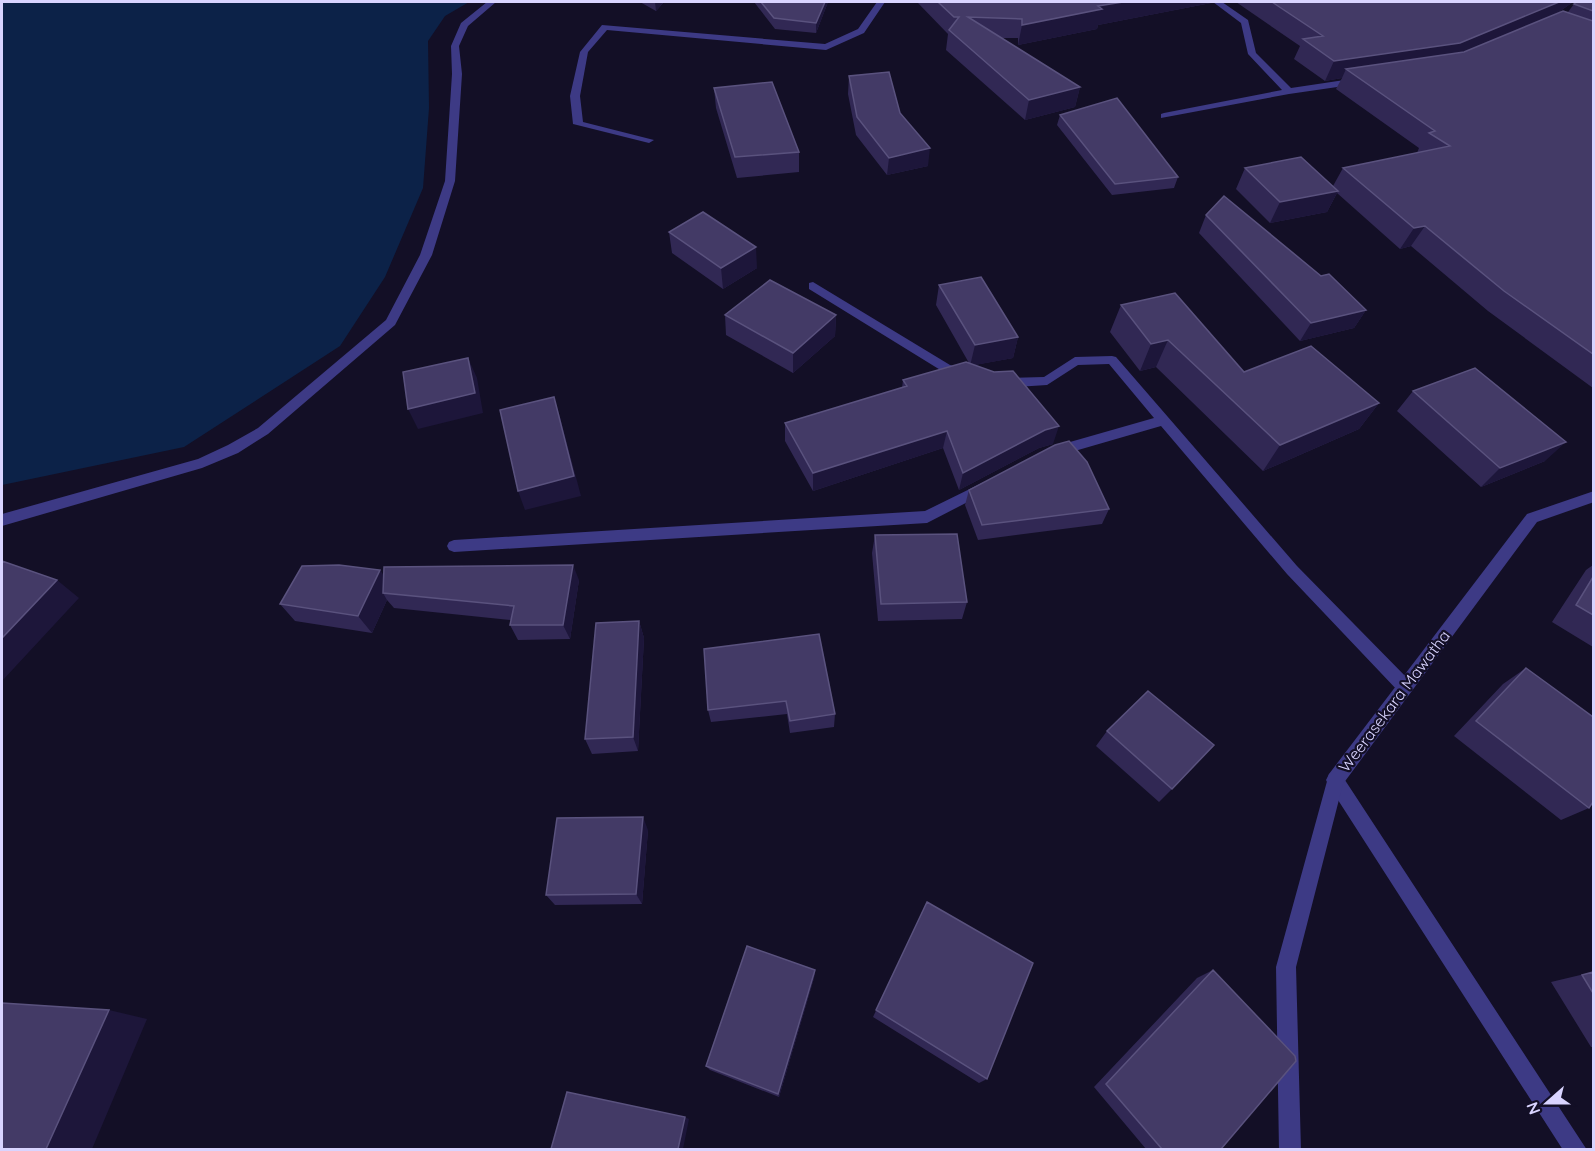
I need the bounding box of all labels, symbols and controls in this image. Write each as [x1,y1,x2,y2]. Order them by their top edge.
street label: Weerasekara Mawatha [1334,626,1454,776]
north arrow [1517,1073,1577,1133]
text: N [1522,1099,1544,1117]

